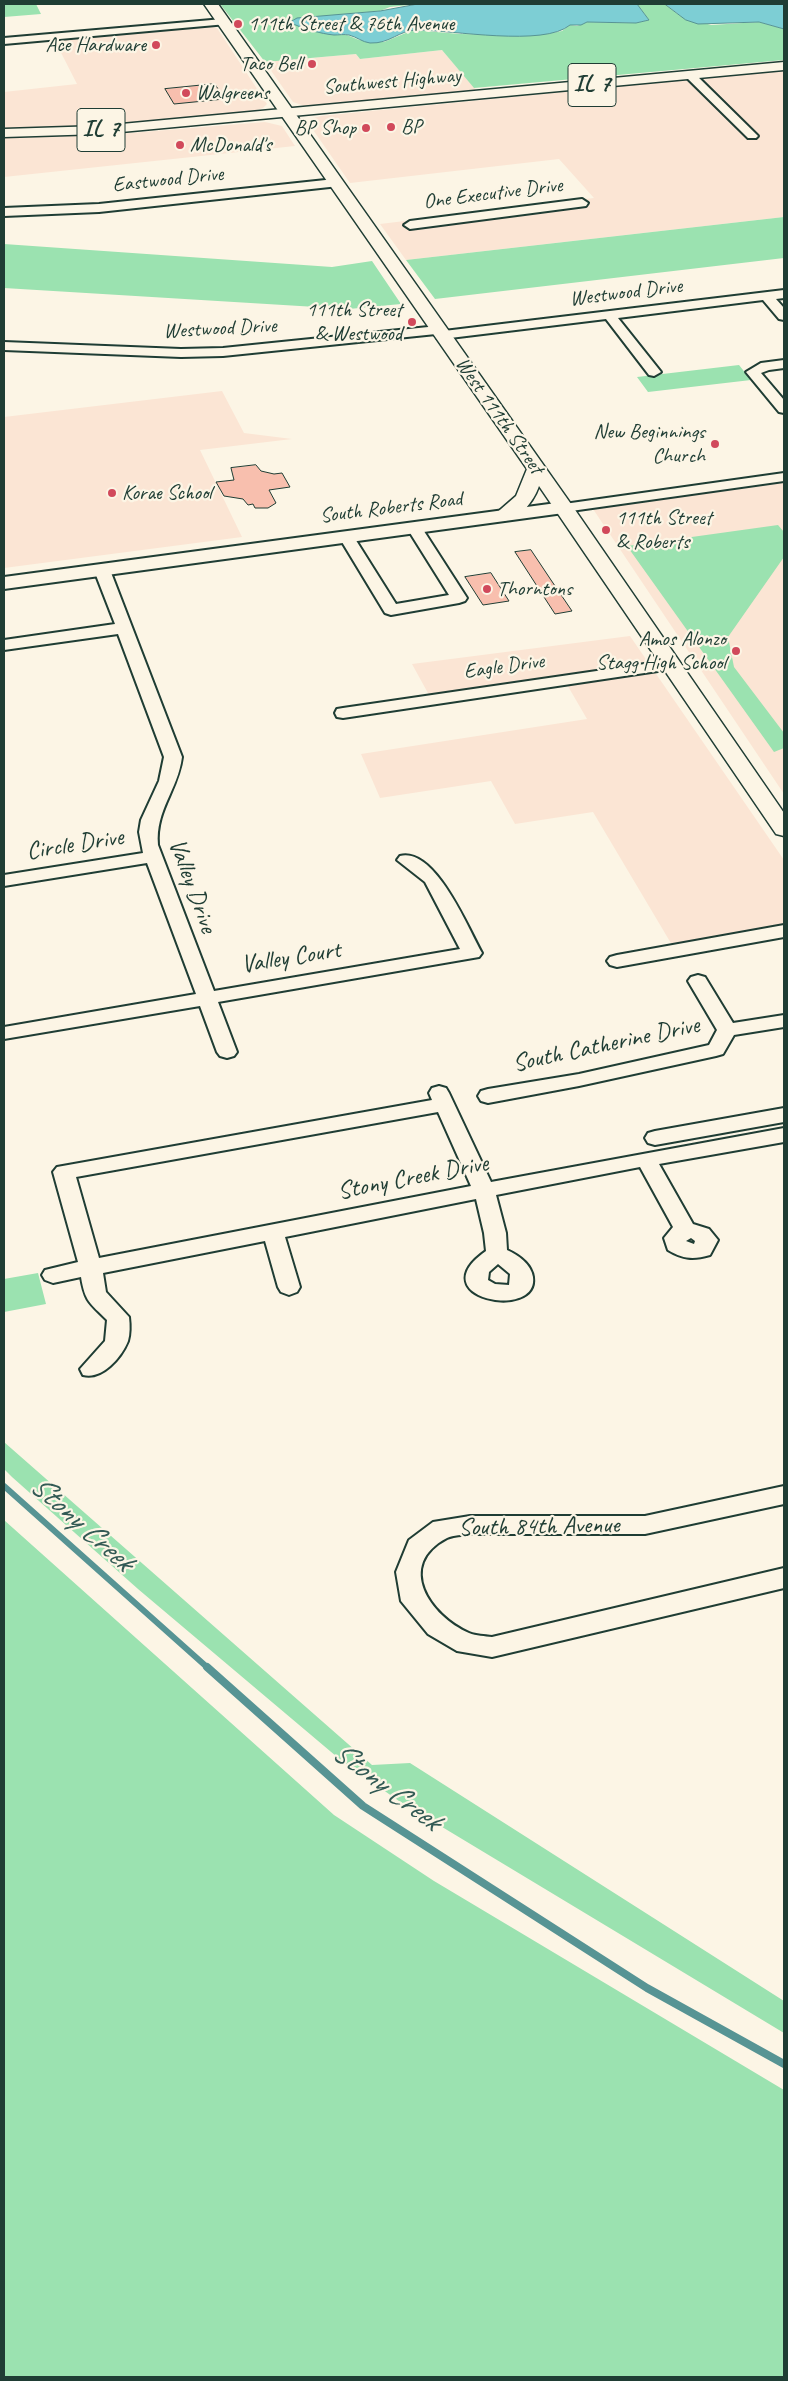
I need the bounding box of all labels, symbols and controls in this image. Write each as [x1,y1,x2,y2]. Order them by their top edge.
place label: 111th Street & 76th Avenue [248,11,454,37]
marker: 111th Street & 76th Avenue [232,18,244,30]
place label: Ace Hardware [46,32,146,58]
marker: Ace Hardware [150,39,162,51]
place label: Taco Bell [240,51,302,77]
marker: Taco Bell [306,58,318,70]
street label: Southwest Highway [322,63,462,101]
road number: IL 7 [568,64,616,106]
place label: Walgreens [196,80,269,106]
marker: Walgreens [180,87,192,99]
road number: IL 7 [77,108,125,152]
place label: BP [401,114,422,140]
place label: BP Shop [295,115,356,141]
marker: BP [385,121,397,133]
marker: BP Shop [360,122,372,134]
place label: McDonald's [190,132,271,158]
marker: McDonald's [174,139,186,151]
street label: Eastwood Drive [111,162,225,198]
street label: One Executive Drive [422,173,564,215]
street label: Westwood Drive [568,274,684,312]
place label: 111th Street & Westwood [306,297,402,347]
street label: Westwood Drive [163,313,277,345]
marker: 111th Street & Westwood [406,316,418,328]
street label: West 111th Street [449,353,549,479]
place label: New Beginnings Church [593,419,705,469]
marker: New Beginnings Church [709,438,721,450]
place label: Korae School [122,480,212,506]
marker: Korae School [106,487,118,499]
street label: South Roberts Road [318,487,464,529]
place label: 111th Street & Roberts [616,505,712,555]
marker: 111th Street & Roberts [600,524,612,536]
place label: Thorntons [497,576,572,602]
marker: Thorntons [481,583,493,595]
place label: Amos Alonzo Stagg High School [596,626,726,676]
marker: Amos Alonzo Stagg High School [730,645,742,657]
street label: Eagle Drive [462,649,546,685]
street label: Circle Drive [24,823,126,867]
street label: Valley Drive [161,835,223,937]
street label: Valley Court [239,935,343,981]
street label: South Catherine Drive [510,1011,702,1079]
street label: Stony Creek Drive [335,1149,491,1207]
water label: Stony Creek [22,1468,140,1580]
street label: South 84th Avenue [458,1511,620,1543]
water label: Stony Creek [324,1734,448,1840]

